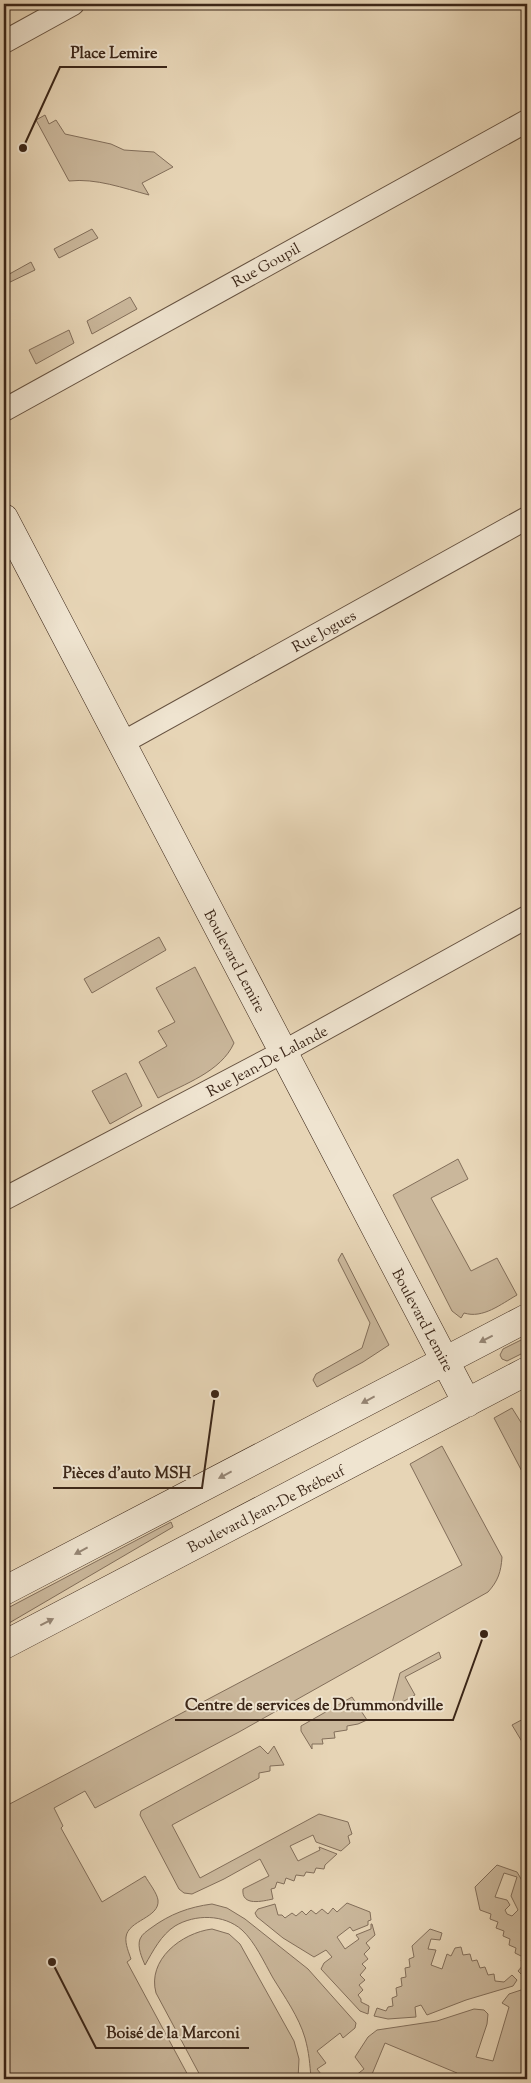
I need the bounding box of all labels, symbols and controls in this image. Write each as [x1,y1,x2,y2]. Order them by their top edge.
callout: Place Lemire [60,36,167,67]
text: Place Lemire [71,43,158,66]
street label: Rue Goupil [229,239,305,294]
street label: Rue Jogues [289,606,361,659]
street label: Boulevard Lemire [198,906,270,1017]
street label: Rue Jean-De Lalande [203,1022,332,1103]
street label: Boulevard Lemire [386,1265,458,1376]
one-way arrow [479,1335,493,1343]
one-way arrow [361,1396,376,1404]
callout: Pièces d'auto MSH [53,1457,202,1488]
street label: Boulevard Jean-De Brébeuf [184,1461,350,1559]
text: Pièces d'auto MSH [63,1463,192,1486]
one-way arrow [218,1471,231,1480]
one-way arrow [73,1547,88,1555]
one-way arrow [40,1618,54,1626]
callout: Centre de services de Drummondville [175,1689,453,1720]
text: Centre de services de Drummondville [185,1695,444,1718]
callout: Boisé de la Marconi [96,2017,249,2048]
text: Boisé de la Marconi [106,2023,240,2046]

